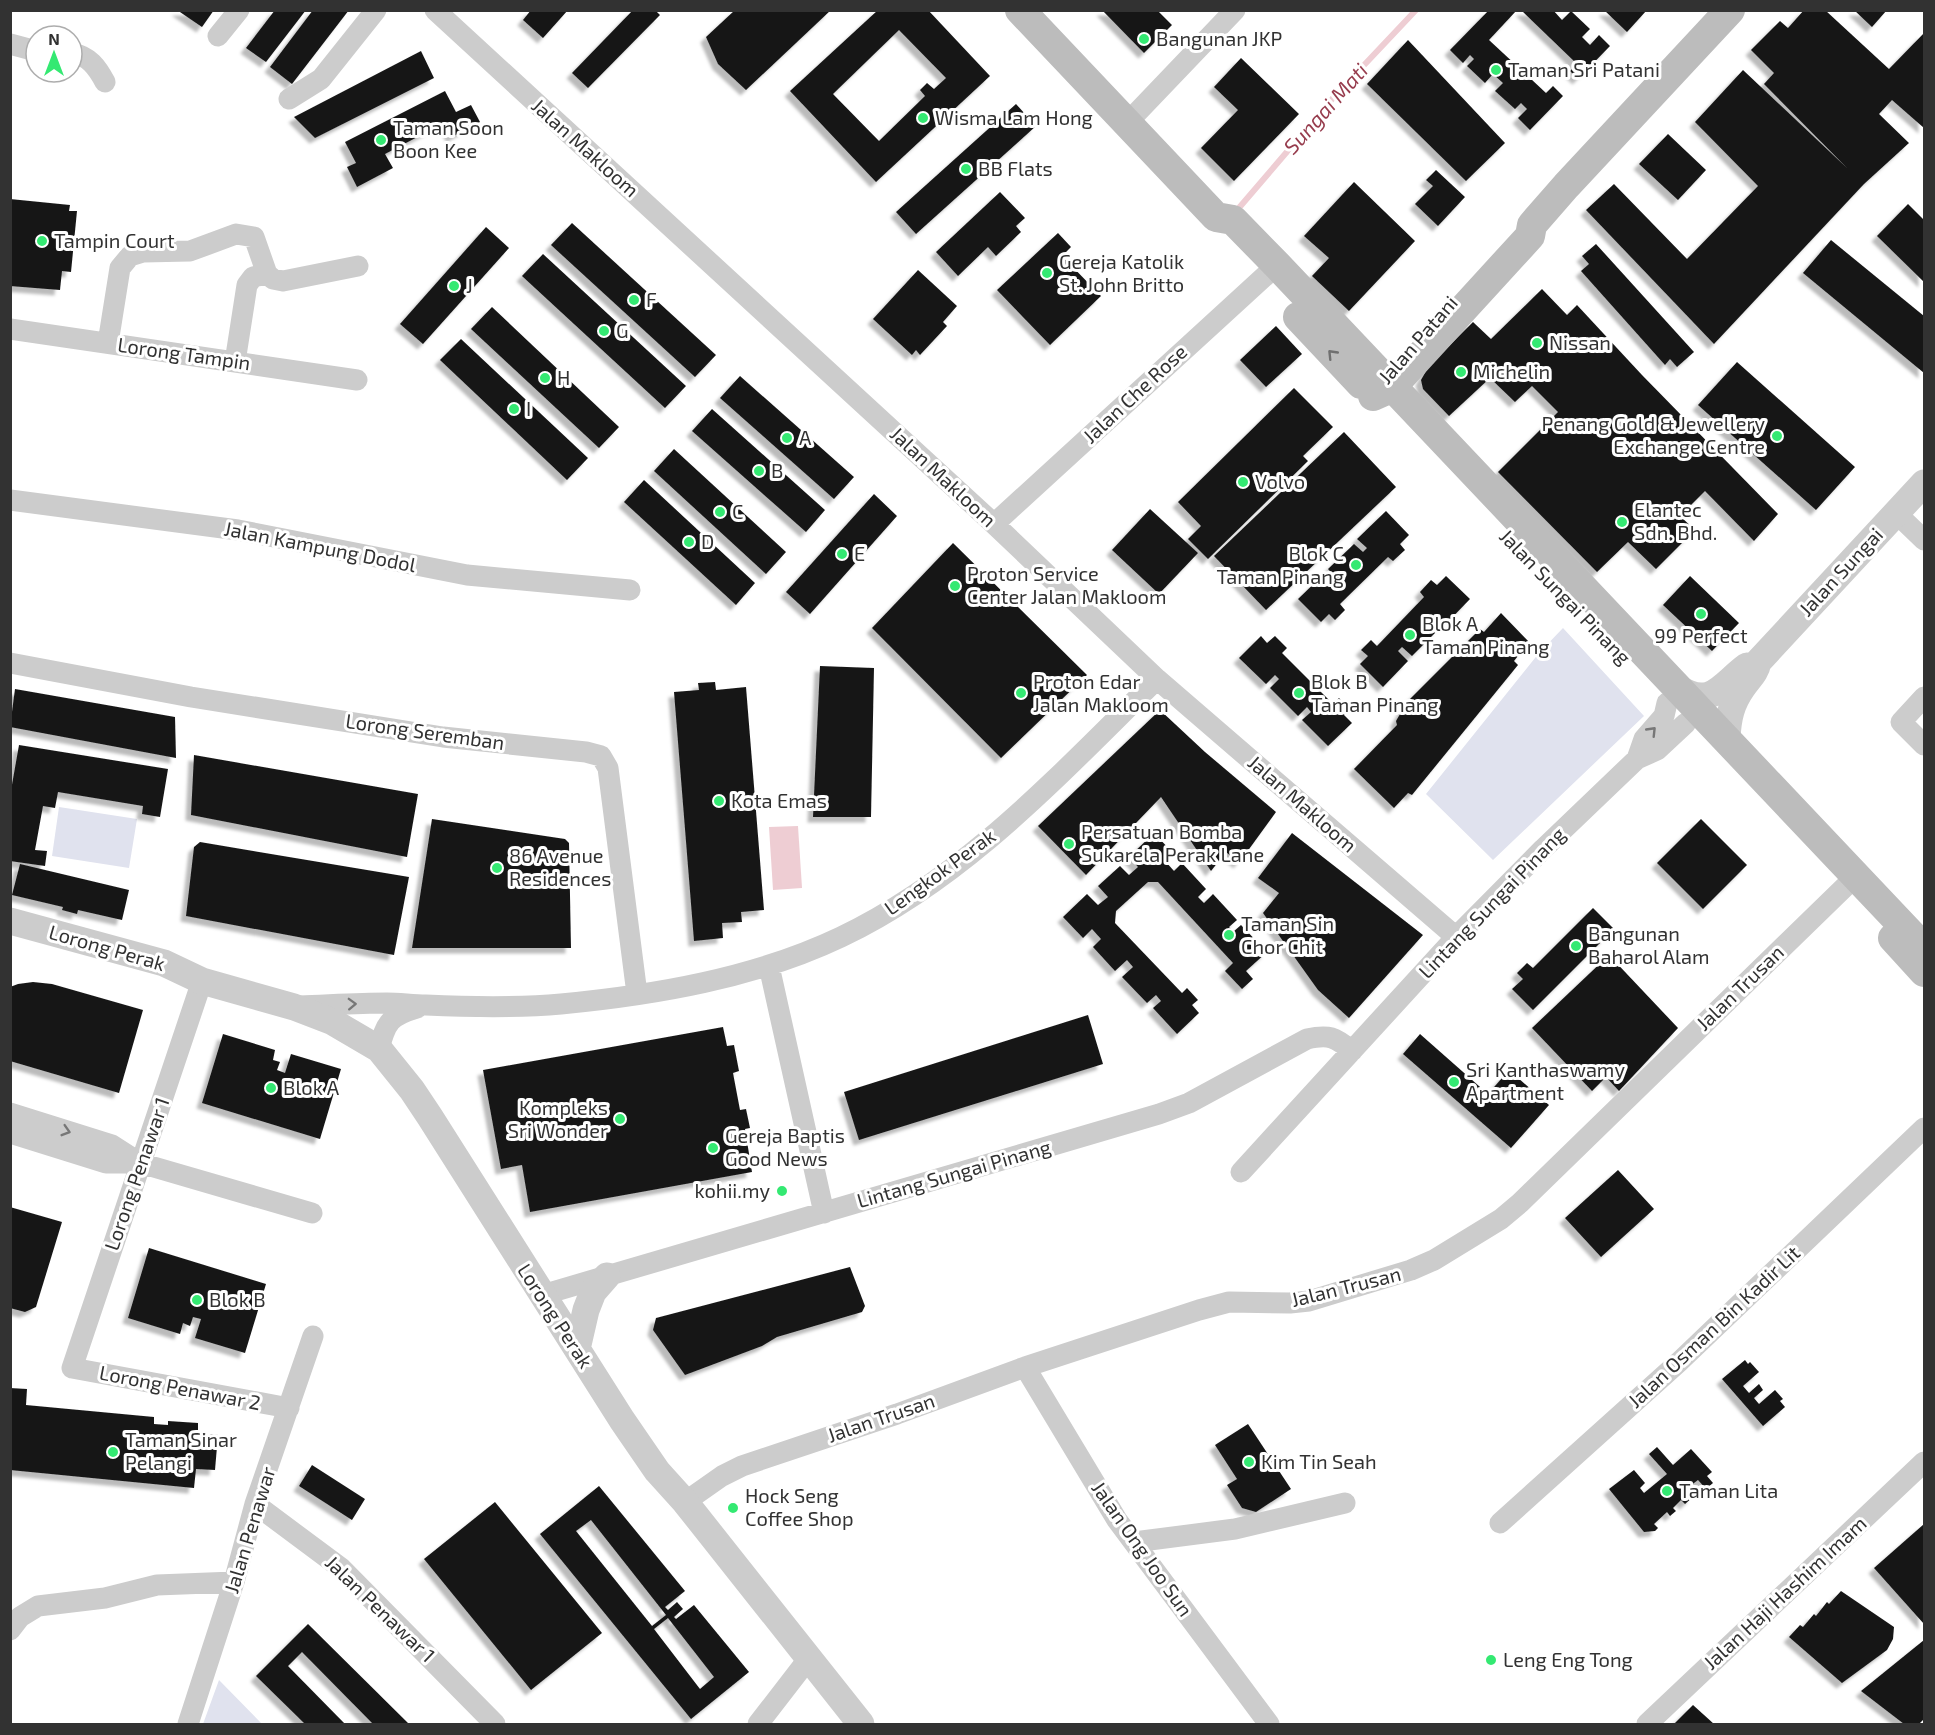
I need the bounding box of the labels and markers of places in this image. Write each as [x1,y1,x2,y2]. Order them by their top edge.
place label: Bangunan JKP [1156,26,1282,50]
marker: Bangunan JKP [1137,32,1151,46]
place label: Taman Sri Patani [1508,57,1660,81]
marker: Taman Sri Patani [1489,63,1503,77]
place label: Wisma Lam Hong [935,105,1093,129]
marker: Wisma Lam Hong [916,111,930,125]
place label: Taman Soon Boon Kee [393,115,504,162]
marker: Taman Soon Boon Kee [374,133,388,147]
place label: BB Flats [978,156,1053,180]
marker: BB Flats [959,162,973,176]
place label: Tampin Court [54,228,175,252]
marker: Tampin Court [35,234,49,248]
place label: Gereja Katolik St. John Britto [1059,249,1184,296]
marker: Gereja Katolik St. John Britto [1040,266,1054,280]
place label: J [466,273,473,297]
marker: J [447,279,461,293]
place label: F [646,287,657,311]
marker: F [627,293,641,307]
place label: G [616,318,629,342]
marker: G [597,324,611,338]
place label: Nissan [1549,330,1611,354]
marker: Nissan [1530,336,1544,350]
place label: Michelin [1473,359,1550,383]
place label: H [557,365,570,389]
marker: Michelin [1454,365,1468,379]
marker: H [538,371,552,385]
place label: I [526,396,531,420]
marker: I [507,402,521,416]
place label: Penang Gold & Jewellery Exchange Centre [1542,411,1765,458]
place label: A [799,425,812,449]
marker: Penang Gold & Jewellery Exchange Centre [1770,429,1784,443]
marker: A [780,431,794,445]
place label: B [771,458,783,482]
marker: B [752,464,766,478]
place label: Volvo [1255,469,1305,493]
marker: Volvo [1236,475,1250,489]
place label: Elantec Sdn. Bhd. [1634,497,1717,544]
place label: C [732,499,743,523]
marker: C [713,505,727,519]
marker: Elantec Sdn. Bhd. [1615,515,1629,529]
place label: D [701,529,714,553]
marker: D [682,535,696,549]
place label: E [854,541,865,565]
place label: Blok C Taman Pinang [1217,541,1344,588]
marker: E [835,547,849,561]
marker: Blok C Taman Pinang [1349,558,1363,572]
place label: Proton Service Center Jalan Makloom [967,561,1166,608]
marker: Proton Service Center Jalan Makloom [948,579,962,593]
marker: 99 Perfect [1694,607,1708,621]
place label: Blok A Taman Pinang [1422,611,1549,658]
place label: 99 Perfect [1654,623,1748,647]
marker: Blok A Taman Pinang [1403,628,1417,642]
place label: Proton Edar Jalan Makloom [1033,669,1169,716]
place label: Blok B Taman Pinang [1311,669,1438,716]
marker: Proton Edar Jalan Makloom [1014,686,1028,700]
marker: Blok B Taman Pinang [1292,686,1306,700]
place label: Kota Emas [731,788,827,812]
marker: Kota Emas [712,794,726,808]
place label: Persatuan Bomba Sukarela Perak Lane [1081,819,1264,866]
marker: Persatuan Bomba Sukarela Perak Lane [1062,837,1076,851]
place label: 86 Avenue Residences [509,843,611,890]
marker: 86 Avenue Residences [490,861,504,875]
place label: Taman Sin Chor Chit [1241,911,1334,958]
place label: Bangunan Baharol Alam [1588,921,1709,968]
marker: Taman Sin Chor Chit [1222,928,1236,942]
marker: Bangunan Baharol Alam [1569,939,1583,953]
place label: Sri Kanthaswamy Apartment [1466,1057,1625,1104]
place label: Blok A [283,1075,340,1099]
marker: Sri Kanthaswamy Apartment [1447,1075,1461,1089]
marker: Blok A [264,1081,278,1095]
place label: Kompleks Sri Wonder [508,1095,608,1142]
marker: Kompleks Sri Wonder [613,1112,627,1126]
place label: Gereja Baptis Good News [725,1123,845,1170]
marker: Gereja Baptis Good News [706,1141,720,1155]
place label: kohii.my [695,1178,770,1202]
marker: kohii.my [775,1184,789,1198]
place label: Blok B [209,1287,266,1311]
marker: Blok B [190,1293,204,1307]
place label: Taman Sinar Pelangi [125,1427,237,1474]
marker: Taman Sinar Pelangi [106,1445,120,1459]
place label: Kim Tin Seah [1261,1449,1377,1473]
marker: Kim Tin Seah [1242,1455,1256,1469]
place label: Taman Lita [1679,1478,1778,1502]
place label: Hock Seng Coffee Shop [745,1483,854,1530]
marker: Taman Lita [1660,1484,1674,1498]
marker: Hock Seng Coffee Shop [726,1501,740,1515]
place label: Leng Eng Tong [1503,1647,1633,1671]
marker: Leng Eng Tong [1484,1653,1498,1667]

